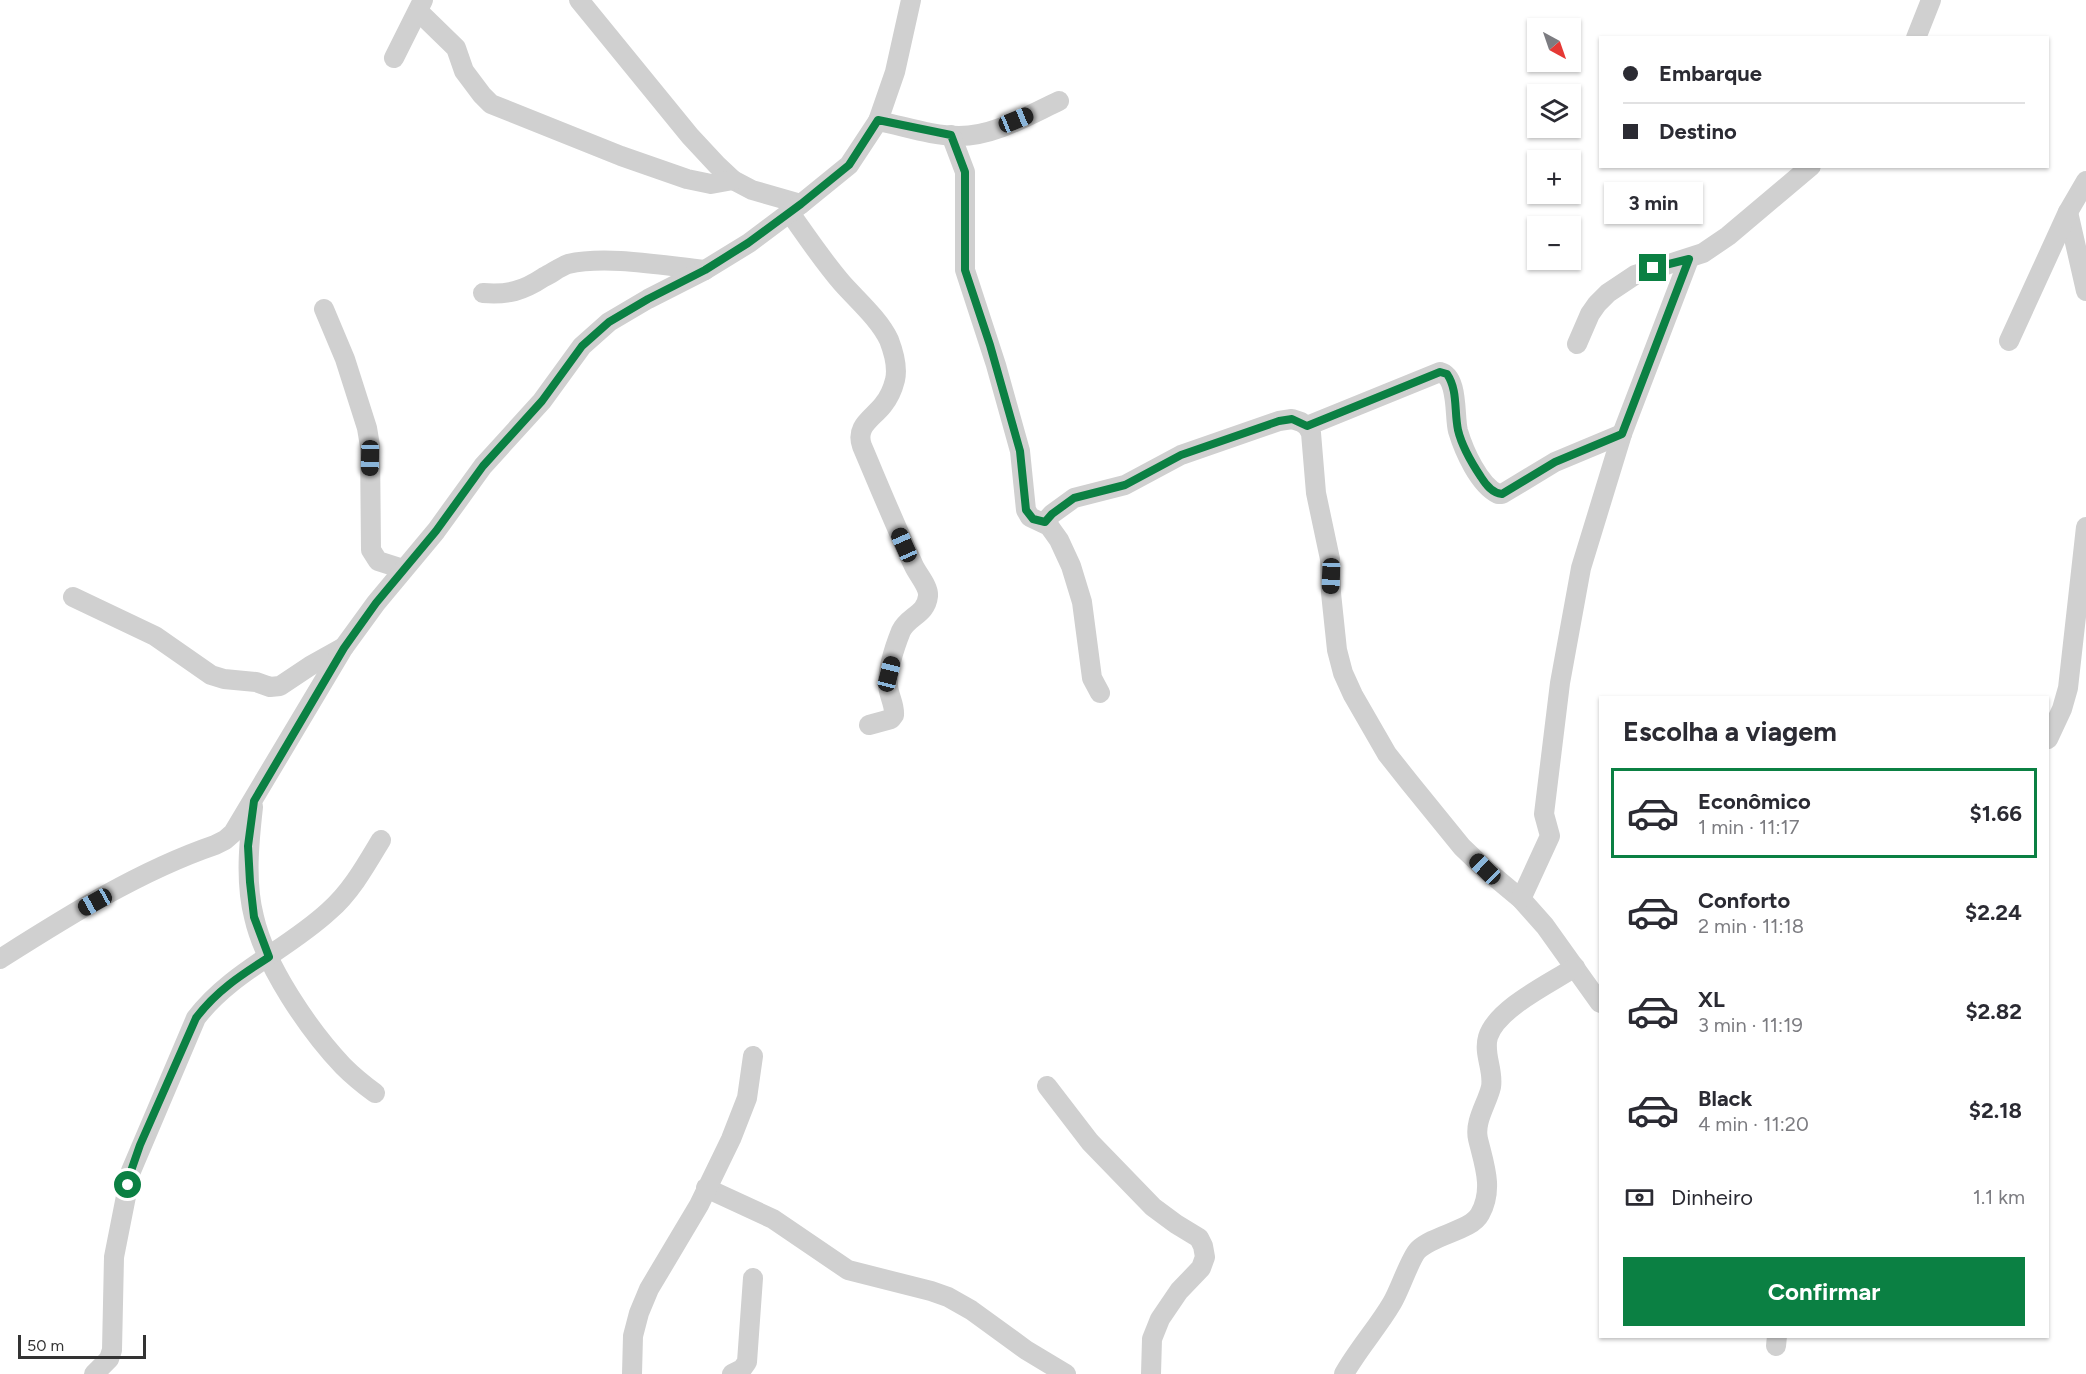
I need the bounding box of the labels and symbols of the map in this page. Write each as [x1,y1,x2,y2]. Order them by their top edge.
north arrow [1527,18,1581,72]
car [996,105,1036,135]
callout: 3 min [1604,181,1702,223]
route end [1639,254,1666,281]
car [361,440,379,476]
car [888,525,920,565]
car [1321,558,1341,594]
car [876,654,902,694]
car [1466,850,1504,888]
car [75,885,115,919]
route start [114,1171,141,1198]
scale bar [18,1332,146,1360]

